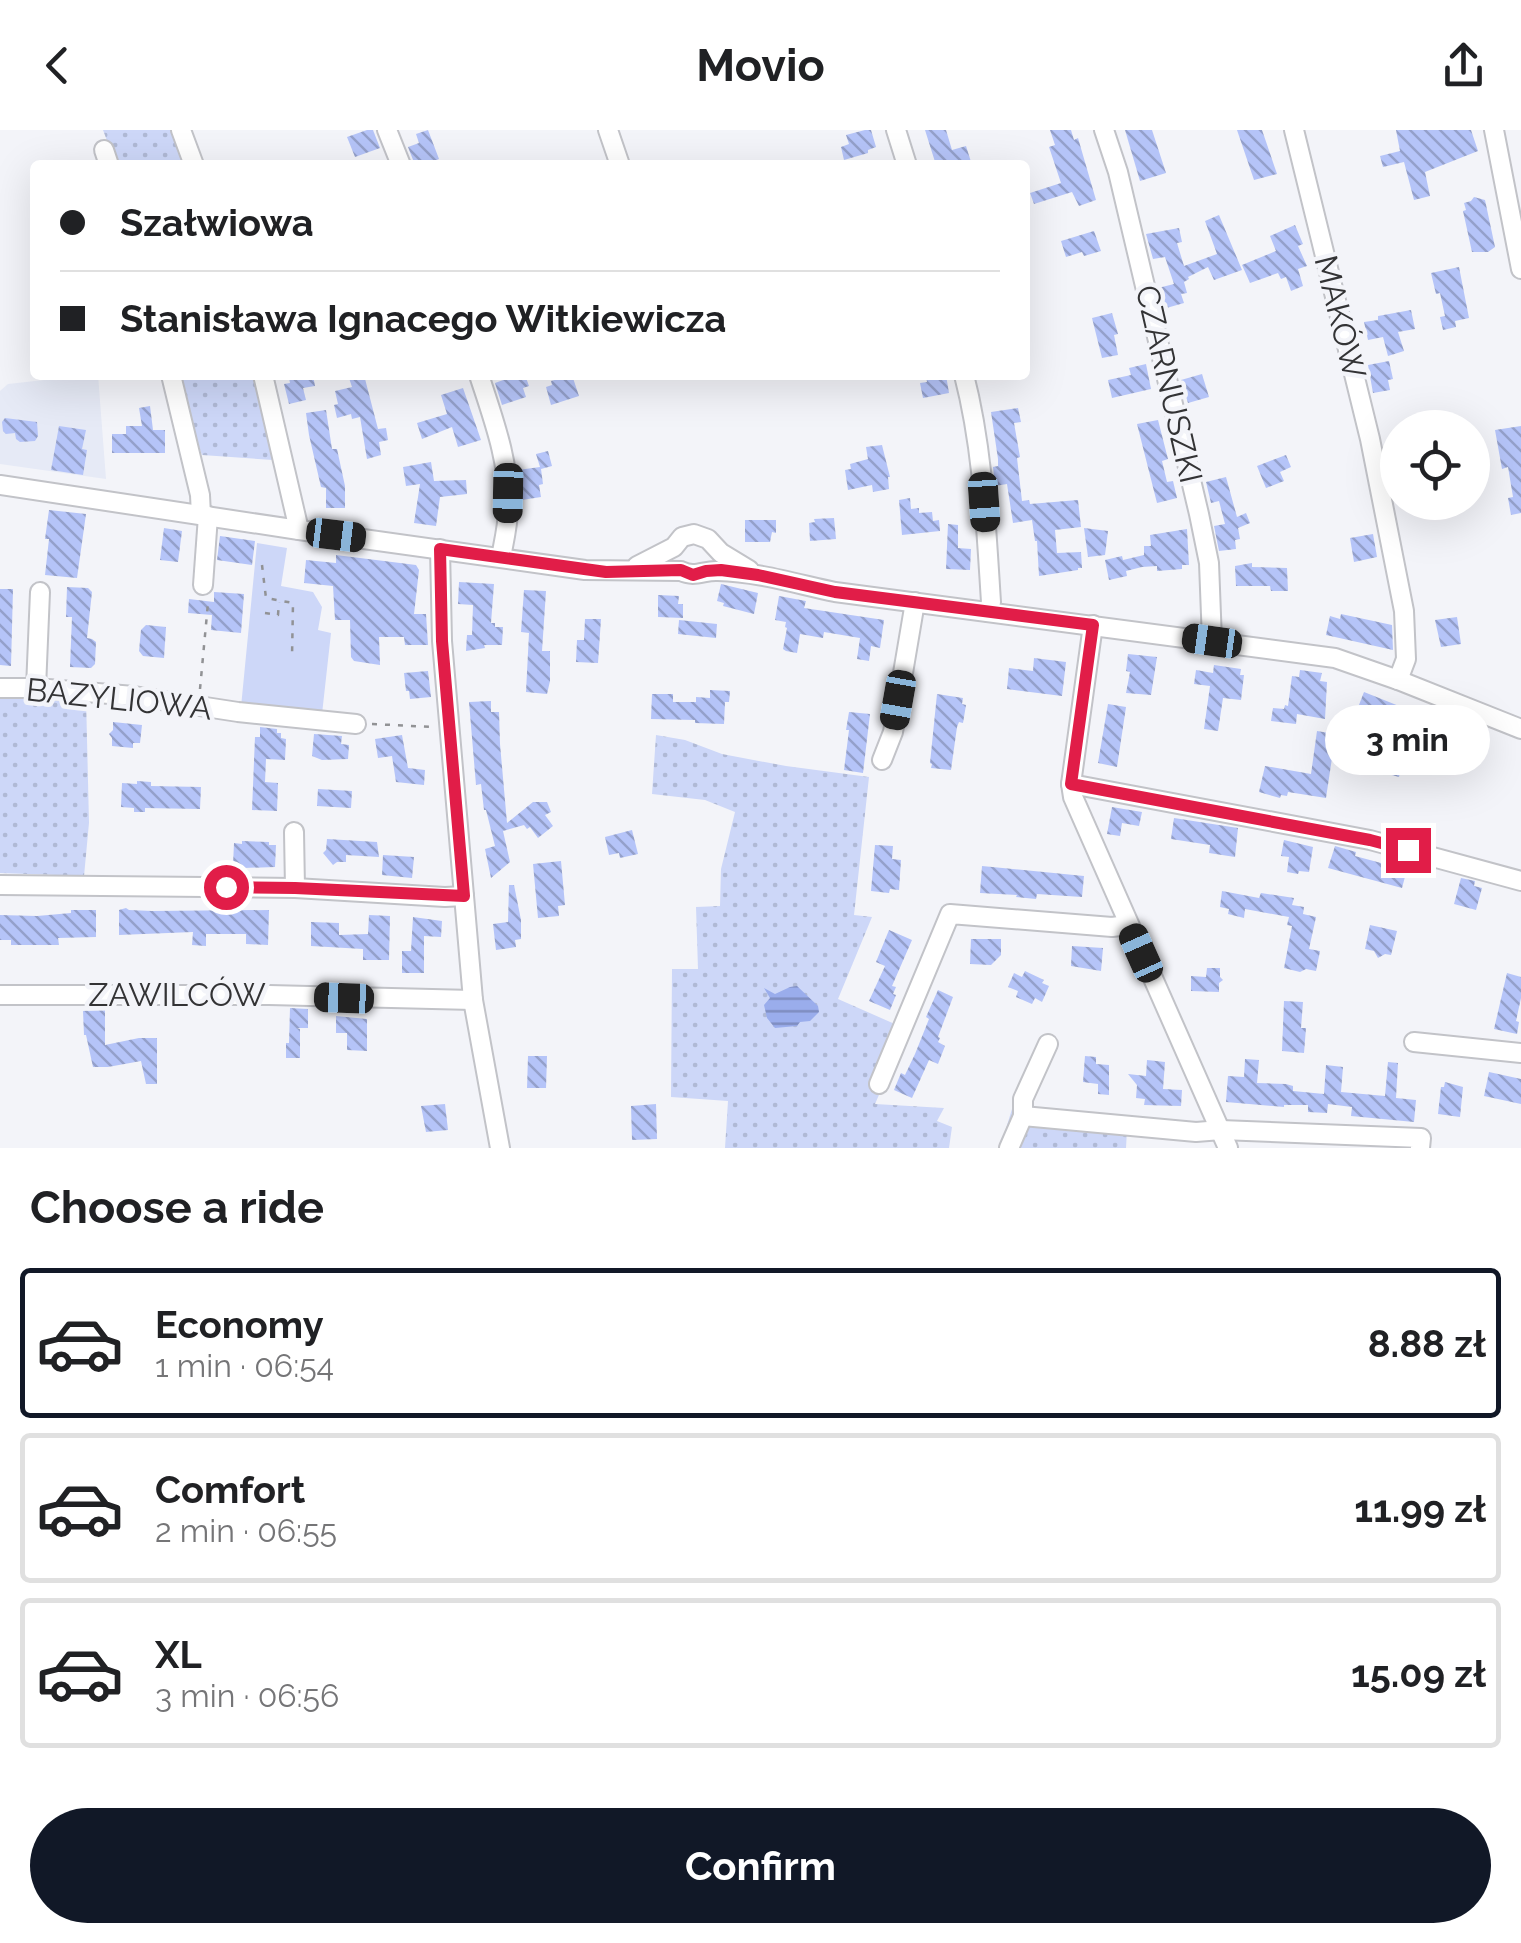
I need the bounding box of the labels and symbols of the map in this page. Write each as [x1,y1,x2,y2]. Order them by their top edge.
street label: MAKÓW [1307,251,1374,383]
street label: CZARNUSZKI [1129,282,1210,486]
car [492,463,524,523]
car [967,471,1001,533]
car [304,516,368,554]
car [1180,622,1244,660]
car [878,668,918,732]
street label: BAZYLIOWA [24,670,214,727]
callout: 3 min [1326,705,1490,775]
route end [1386,828,1431,873]
route start [204,865,249,910]
car [1115,919,1167,987]
street label: ZAWILCÓW [88,976,266,1013]
car [313,982,375,1014]

